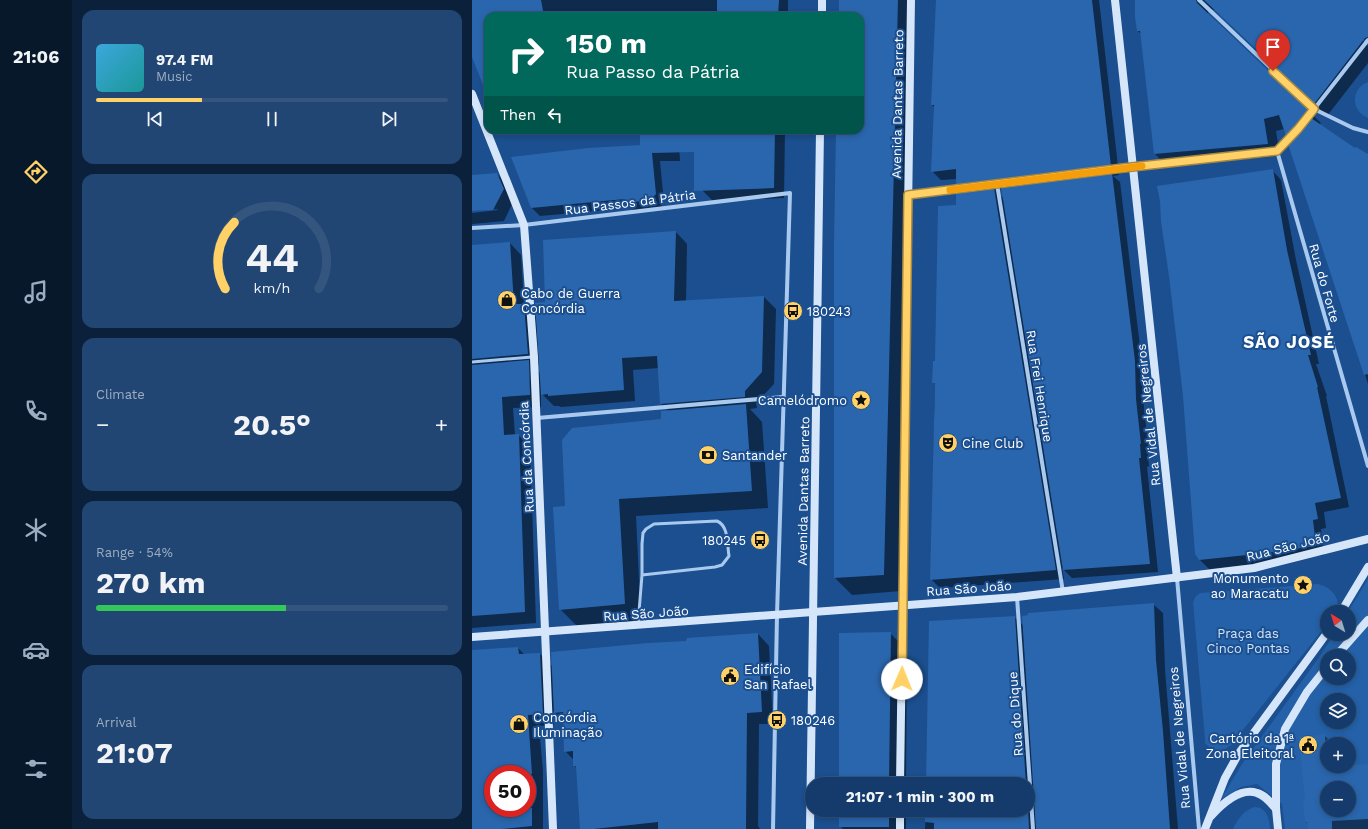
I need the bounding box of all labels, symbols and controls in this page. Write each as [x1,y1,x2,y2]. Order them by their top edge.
text: 150 m [566,27,647,60]
icon: right [500,28,552,80]
street label: Avenida Dantas Barreto [889,29,906,179]
pin [1256,30,1290,71]
icon: arrive [1262,36,1284,58]
text: 21:06 [13,46,59,67]
text: 97.4 FM [156,51,213,69]
text: Rua Passo da Pátria [566,61,740,82]
text: Music [156,69,193,84]
icon: left [544,104,566,126]
text: Then [500,106,536,124]
icon: previous [144,108,166,130]
icon: pause [261,108,283,130]
icon: next [378,108,400,130]
icon: directions [22,158,50,186]
street label: Rua Passos da Pátria [563,187,697,218]
text: 44 [245,232,299,281]
street label: Rua do Forte [1306,242,1343,324]
icon: music [22,278,50,306]
text: km/h [254,279,290,295]
place label: Cabo de Guerra Concórdia [521,286,621,316]
shop icon: Cabo de Guerra Concórdia [496,289,518,311]
bus stop icon: 180243 [782,300,804,322]
place label: 180243 [807,304,851,319]
street label: Rua Frei Henrique [1023,329,1056,443]
district label: SÃO JOSÉ [1243,332,1335,352]
street label: Rua Vidal de Negreiros [1134,343,1163,487]
text: Climate [96,387,145,402]
place icon: Camelódromo [850,389,872,411]
place label: Camelódromo [758,393,847,408]
icon: phone [22,397,50,425]
street label: Rua da Concórdia [516,400,537,513]
text: 20.5° [233,407,311,442]
text: − [96,412,109,437]
text: + [435,412,448,437]
street label: Avenida Dantas Barreto [795,416,812,566]
theatre icon: Cine Club [937,432,959,454]
place label: Cine Club [962,436,1023,451]
bank icon: Santander [697,444,719,466]
place label: Santander [722,448,787,463]
icon: climate [22,516,50,544]
bus stop icon: 180245 [749,529,771,551]
street label: Rua São João [1245,529,1332,564]
place label: 180245 [702,533,746,548]
text: Range · 54% [96,545,173,560]
text: 270 km [96,565,206,600]
place label: Monumento ao Maracatu [1211,571,1289,601]
place icon: Monumento ao Maracatu [1292,574,1314,596]
street label: Rua São João [926,578,1013,599]
street label: Rua São João [603,603,690,624]
north arrow [1320,605,1356,641]
map controls [1320,605,1356,817]
park label: Praça das Cinco Pontas [1206,626,1290,656]
icon: car [22,636,50,664]
button: search [1320,649,1356,685]
position arrow [881,658,923,700]
place label: Edifício San Rafael [744,662,812,692]
public building icon: Edifício San Rafael [719,665,741,687]
street label: Rua Vidal de Negreiros [1166,666,1193,810]
street label: Rua do Dique [1005,671,1026,757]
button: layers [1320,693,1356,729]
bus stop icon: 180246 [766,709,788,731]
place label: Concórdia Iluminação [533,710,603,740]
shop icon: Concórdia Iluminação [508,713,530,735]
place label: 180246 [791,713,835,728]
text: Arrival [96,715,137,730]
place label: Cartório da 1ª Zona Eleitoral [1206,731,1294,761]
public building icon: Cartório da 1ª Zona Eleitoral [1297,734,1319,756]
text: 21:07 [96,735,173,770]
button: + [1320,737,1356,773]
icon: filters [22,755,50,783]
speed limit sign: 50 [484,765,536,817]
button: − [1320,781,1356,817]
text: 21:07 · 1 min · 300 m [846,788,994,806]

